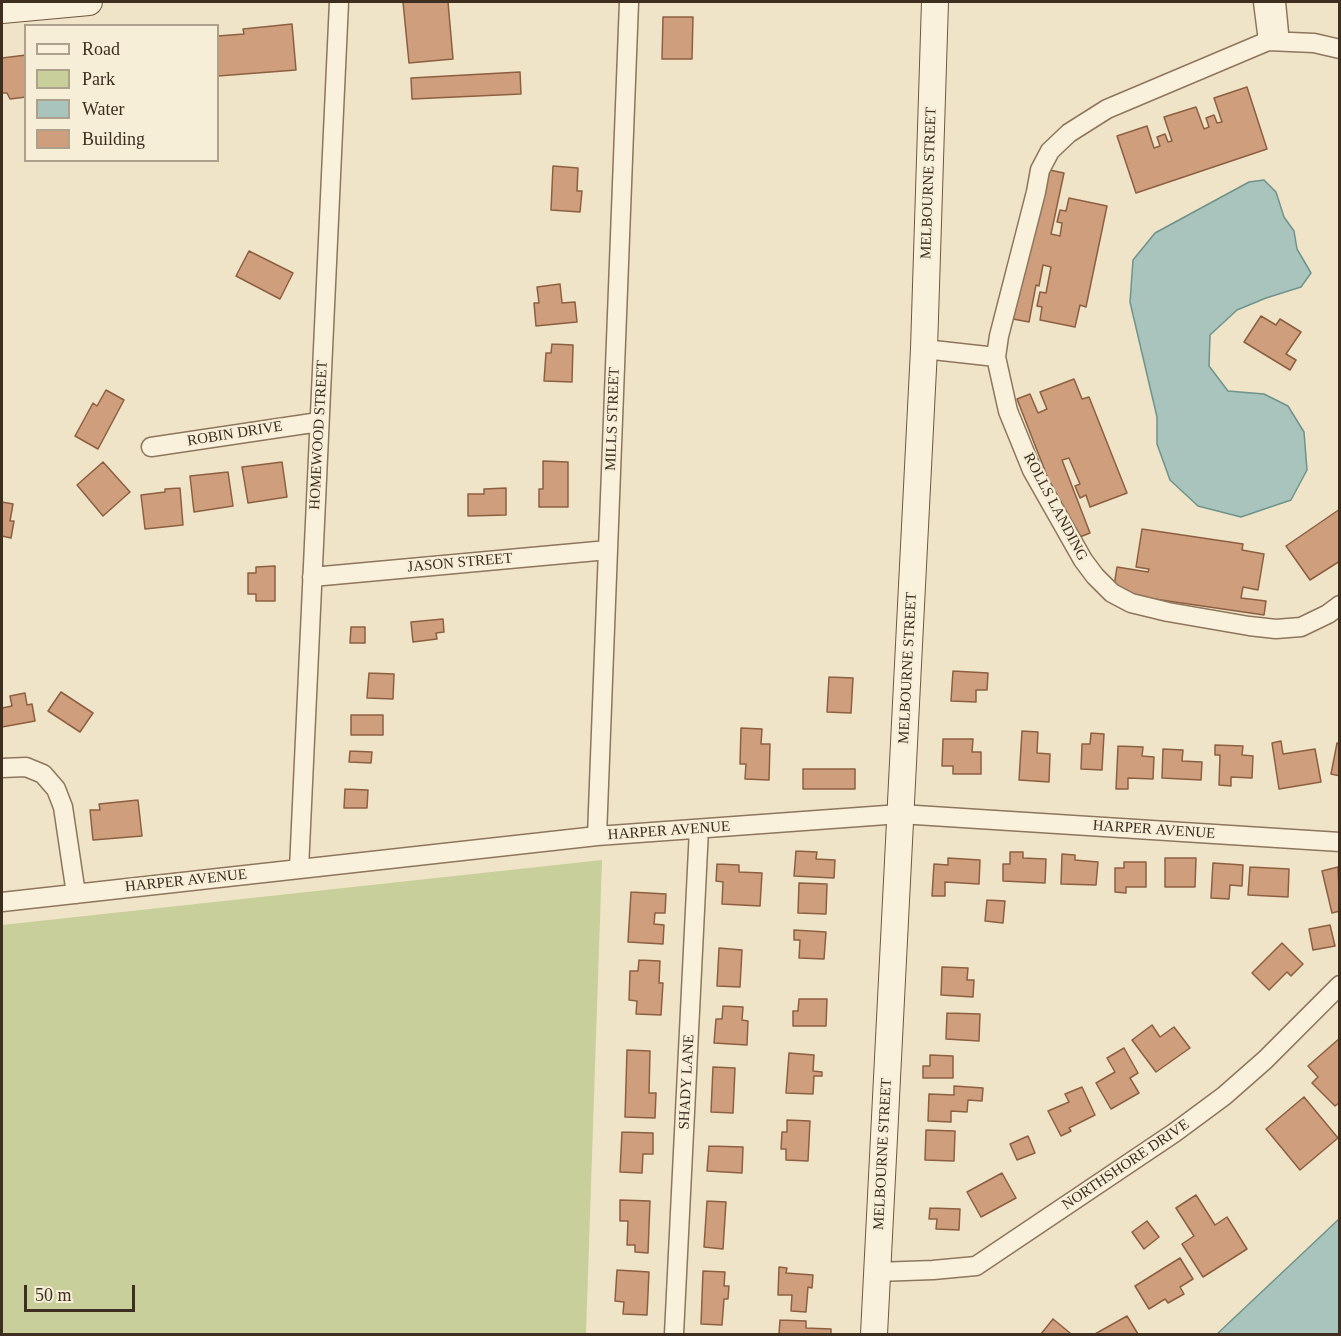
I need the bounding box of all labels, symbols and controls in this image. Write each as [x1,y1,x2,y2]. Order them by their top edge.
legend [24,24,219,162]
text: Road [82,39,120,59]
text: Park [82,69,115,89]
text: Water [82,99,125,119]
street label: MELBOURNE STREET [917,107,941,259]
text: Building [82,129,145,149]
street label: HOMEWOOD STREET [306,360,332,510]
street label: MILLS STREET [602,367,624,471]
street label: ROBIN DRIVE [186,418,284,450]
street label: ROLLS LANDING [1019,450,1091,564]
street label: JASON STREET [407,549,513,577]
street label: MELBOURNE STREET [895,592,921,744]
street label: HARPER AVENUE [1092,817,1216,843]
street label: HARPER AVENUE [607,818,731,844]
street label: HARPER AVENUE [124,866,248,896]
street label: SHADY LANE [676,1034,698,1130]
street label: MELBOURNE STREET [870,1078,896,1230]
street label: NORTHSHORE DRIVE [1059,1116,1193,1214]
scale bar [27,1273,138,1311]
text: 50 m [35,1285,72,1305]

